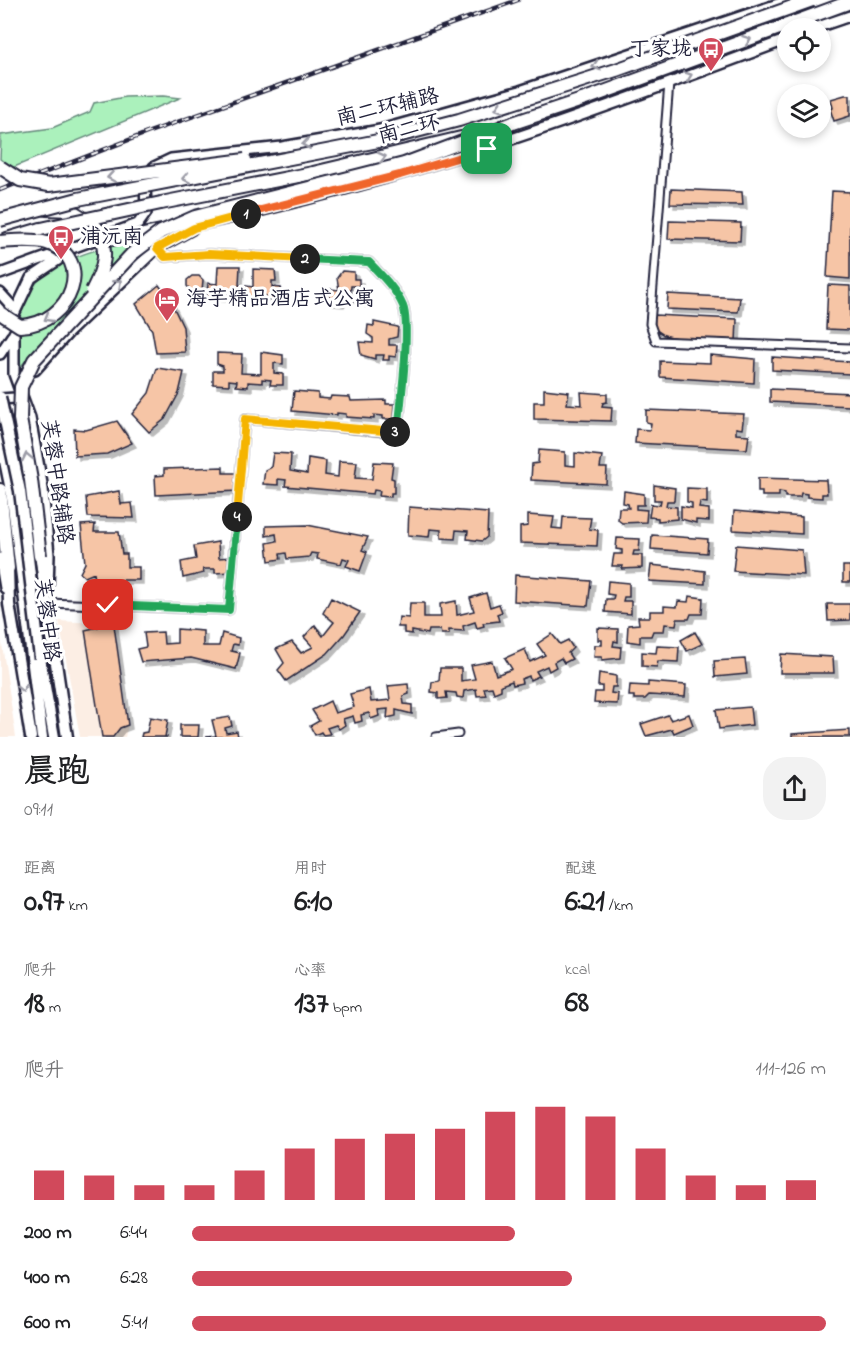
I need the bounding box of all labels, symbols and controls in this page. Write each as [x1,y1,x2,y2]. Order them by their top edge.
map controls [777,18,831,138]
button: locate [777,18,831,72]
one-way arrow [742,34,752,47]
place label: 丁家垅 [629,35,692,65]
bus stop icon: 丁家垅 [696,35,726,73]
one-way arrow [591,59,602,72]
one-way arrow [682,71,693,84]
street label: 南二环辅路 [334,84,442,132]
button: layers [777,84,831,138]
one-way arrow [494,101,505,113]
street label: 南二环 [375,110,443,150]
pin [461,123,512,174]
icon: arrive [470,132,503,165]
one-way arrow [302,137,311,149]
one-way arrow [377,152,387,165]
one-way arrow [106,170,116,182]
one-way arrow [181,171,191,183]
pin: 1 [231,199,261,229]
text: 1 [243,202,249,226]
bus stop icon: 浦沅南 [46,223,76,261]
place label: 浦沅南 [80,223,143,253]
pin: 2 [290,244,320,274]
text: 2 [301,247,309,271]
one-way arrow [111,280,122,291]
hotel icon: 海芋精品酒店式公寓 [152,285,182,323]
place label: 海芋精品酒店式公寓 [186,285,375,315]
one-way arrow [44,311,54,322]
pin: 3 [380,417,410,447]
street label: 芙蓉中路辅路 [32,418,80,546]
text: 3 [392,420,398,444]
one-way arrow [21,452,34,462]
pin: 4 [222,502,252,532]
text: 4 [234,505,240,529]
street label: 芙蓉中路 [26,576,66,664]
pin [82,579,133,630]
icon: check [91,588,124,621]
one-way arrow [15,683,28,693]
text: 晨跑 [24,749,90,797]
button: share [763,757,826,820]
text: 09:11 [24,796,53,825]
text: 距离 [24,857,56,881]
text: 用时 [294,857,326,881]
text: 配速 [565,857,597,881]
text: 0.97 [24,881,64,925]
text: 6:10 [294,881,333,925]
text: 6:21 [565,881,605,925]
text: km [64,894,88,918]
text: /km [605,894,633,918]
text: kcal [565,958,590,982]
text: 爬升 [24,959,56,983]
text: 心率 [294,959,326,983]
text: 68 [565,982,589,1026]
text: 18 [24,983,45,1027]
text: 137 [294,983,329,1027]
text: m [45,996,61,1020]
text: bpm [329,996,362,1020]
text: 111–126 m [756,1055,826,1084]
text: 爬升 [24,1057,64,1086]
text: 200 m [24,1219,72,1248]
text: 6:44 [120,1219,147,1248]
text: 400 m [24,1264,70,1293]
text: 6:28 [120,1264,148,1293]
text: 600 m [24,1309,71,1338]
text: 5:41 [120,1309,148,1338]

